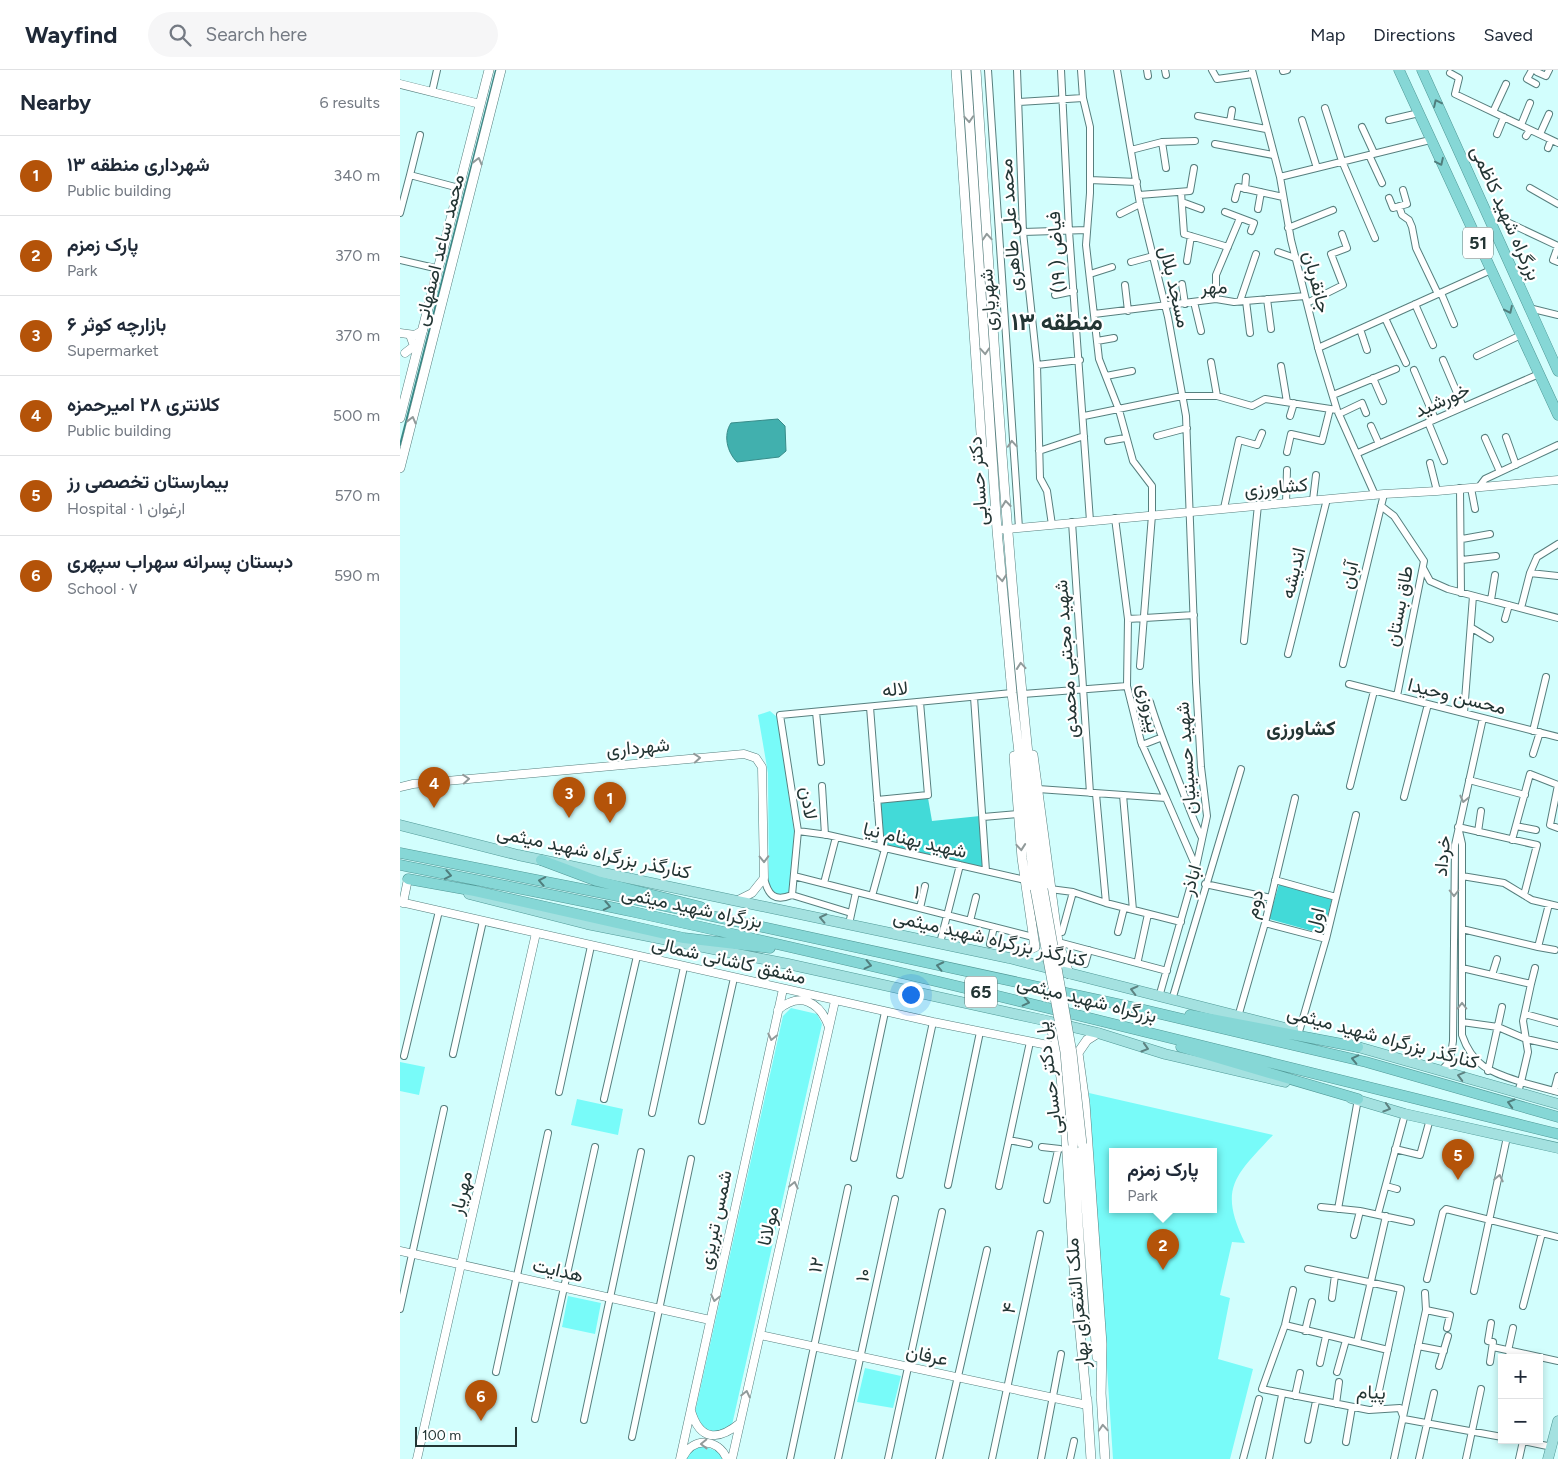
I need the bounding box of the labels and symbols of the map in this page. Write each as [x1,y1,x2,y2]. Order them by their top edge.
one-way arrow [1433,99,1443,108]
one-way arrow [964,115,975,123]
street label: بزرگراه شهید کاظمی [1466,142,1546,284]
one-way arrow [472,157,483,166]
one-way arrow [1434,157,1445,166]
street label: محمد علی طاهری [994,158,1026,292]
street label: محمد ساعد اصفهانی [409,172,469,328]
street label: فیاض ( ۱۹) [1042,210,1070,294]
road number: 51 [1463,228,1493,258]
one-way arrow [982,233,993,241]
street label: مسجد بلال [1154,244,1196,330]
street label: جانقربان [1298,249,1336,315]
street label: شهریاری [974,268,1002,332]
street label: مهر [1199,275,1228,299]
one-way arrow [1502,305,1513,314]
district label: منطقه ۱۳ [1011,307,1103,336]
one-way arrow [979,347,990,355]
street label: خورشید [1411,378,1473,422]
one-way arrow [406,416,417,425]
street label: دکتر حسابی [963,436,993,526]
one-way arrow [1007,440,1018,448]
street label: کشاورزی [1243,473,1309,501]
one-way arrow [1001,500,1012,508]
street label: اندیشه [1276,545,1310,601]
street label: آبان [1335,557,1364,591]
street label: طاق بستان [1380,564,1418,648]
one-way arrow [996,575,1007,583]
street label: شهید مجتبی محمدی [1049,579,1083,739]
one-way arrow [1015,662,1026,670]
street label: محسن وحیدا [1406,673,1508,719]
street label: لاله [881,676,909,702]
street label: پیروزی [1131,681,1165,735]
street label: شهید حسینیان [1171,701,1201,815]
district label: کشاورزی [1266,716,1336,741]
street label: شهرداری [605,733,671,761]
one-way arrow [693,753,701,764]
pin: 4 [418,767,450,808]
one-way arrow [462,774,470,785]
pin: 3 [553,777,585,818]
pin: 1 [594,782,626,823]
street label: لادن [795,785,823,821]
one-way arrow [1459,795,1470,804]
street label: شهید بهنام نیا [861,817,969,864]
street label: کنارگذر بزرگراه شهید میثمی [495,820,693,884]
street label: خرداد [1429,834,1455,878]
one-way arrow [1015,843,1026,851]
one-way arrow [759,855,769,863]
street label: اباذر [1175,862,1206,899]
one-way arrow [443,869,452,880]
one-way arrow [537,876,546,887]
street label: ۱ [912,880,922,904]
street label: بزرگراه شهید میثمی [620,881,764,933]
street label: دوم [1239,887,1270,921]
one-way arrow [1449,890,1459,897]
one-way arrow [603,901,612,911]
street label: کنارگذر بزرگراه شهید میثمی [891,905,1089,971]
street label: اول [1301,905,1329,935]
one-way arrow [818,913,827,924]
street label: مشفق کاشانی شمالی [650,931,808,989]
one-way arrow [864,959,873,970]
one-way arrow [936,961,945,972]
street label: بزرگراه شهید میثمی [1015,971,1159,1027]
road number: 65 [965,976,997,1008]
your location [898,982,924,1008]
one-way arrow [1131,986,1139,996]
one-way arrow [1022,996,1031,1007]
street label: کنارگذر بزرگراه شهید میثمی [1285,1000,1481,1074]
one-way arrow [1457,1002,1467,1010]
street label: پل دکتر حسابی [1031,1020,1069,1136]
one-way arrow [767,1032,778,1041]
one-way arrow [1140,1042,1148,1052]
one-way arrow [1350,1054,1359,1065]
one-way arrow [1456,1071,1465,1082]
one-way arrow [1508,1099,1516,1109]
one-way arrow [1382,1103,1391,1113]
pin: 5 [1442,1139,1474,1180]
street label: شمس تبریزی [693,1168,737,1272]
street label: مهریار [445,1169,477,1218]
one-way arrow [1493,1174,1503,1183]
one-way arrow [788,1180,799,1189]
street label: مولانا [752,1204,784,1248]
pin: 2 [1147,1229,1179,1270]
street label: ملک الشعرای بهار [1060,1237,1094,1370]
street label: هدایت [530,1253,586,1287]
street label: ۱۲ [803,1255,829,1275]
street label: ۱۰ [850,1266,876,1284]
one-way arrow [710,1293,721,1302]
street label: ۴ [997,1300,1021,1316]
street label: عرفان [904,1339,950,1371]
pin: 6 [465,1380,497,1421]
street label: پیام [1356,1380,1386,1406]
one-way arrow [740,1390,751,1399]
scale bar [415,1424,518,1447]
one-way arrow [1098,1424,1109,1432]
one-way arrow [700,1439,708,1449]

